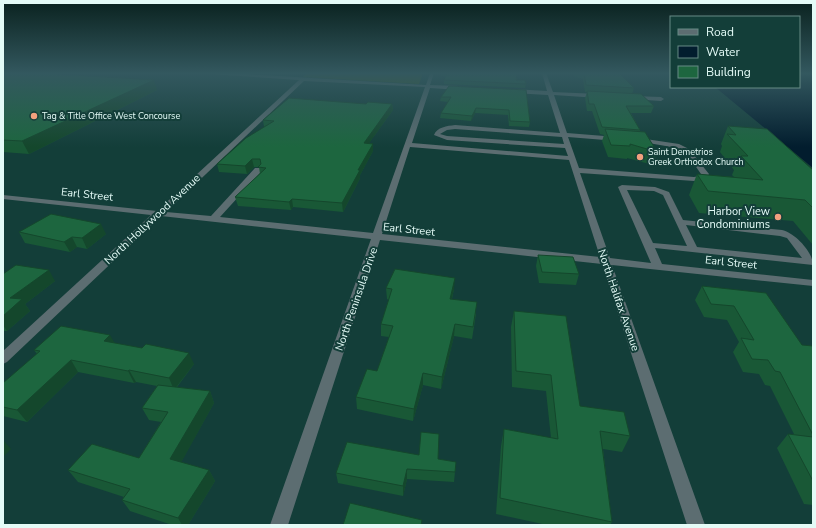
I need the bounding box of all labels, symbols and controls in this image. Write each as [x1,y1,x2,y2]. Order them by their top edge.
legend [670,16,800,88]
text: Road [706,24,734,40]
text: Water [706,44,740,60]
text: Building [706,64,751,80]
place label: Tag & Title Office West Concourse [42,110,180,122]
marker: Tag & Title Office West Concourse [29,111,39,121]
place label: Saint Demetrios Greek Orthodox Church [648,146,744,168]
marker: Saint Demetrios Greek Orthodox Church [635,152,645,162]
street label: North Hollywood Avenue [101,171,204,268]
street label: Earl Street [60,184,114,205]
place label: Harbor View Condominiums [696,204,770,232]
marker: Harbor View Condominiums [773,212,783,222]
street label: Earl Street [382,219,436,240]
street label: North Peninsula Drive [332,245,381,353]
street label: North Halifax Avenue [594,247,643,353]
street label: Earl Street [704,252,758,273]

